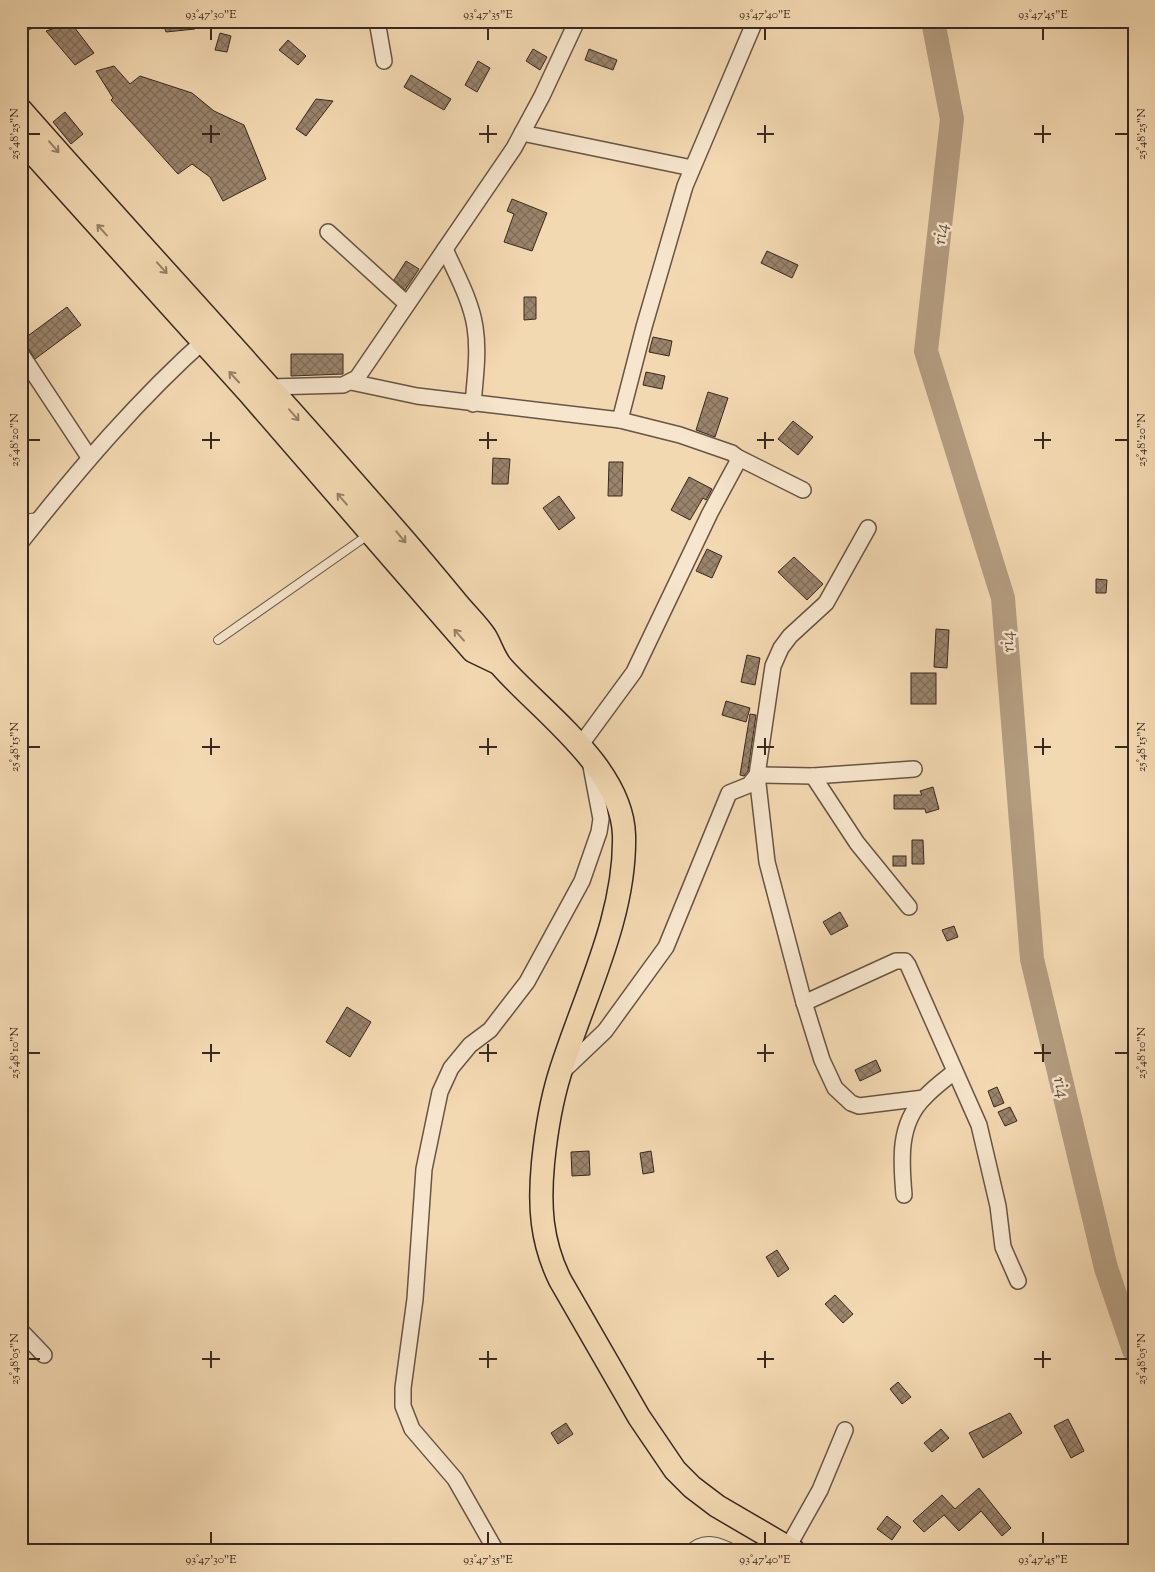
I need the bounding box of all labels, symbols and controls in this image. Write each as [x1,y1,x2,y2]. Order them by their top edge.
text: 93°47'30"E [185,6,237,24]
text: 93°47'35"E [463,6,513,24]
text: 93°47'40"E [739,6,791,24]
text: 93°47'45"E [1018,6,1068,24]
text: 25°48'25"N [6,108,24,160]
text: 25°48'25"N [1133,108,1151,160]
one-way arrow [48,140,59,153]
water label: ri4 [927,222,956,246]
one-way arrow [97,224,108,237]
one-way arrow [156,261,168,274]
one-way arrow [228,370,240,383]
one-way arrow [288,408,300,421]
text: 25°48'20"N [6,413,24,467]
text: 25°48'20"N [1133,413,1151,467]
one-way arrow [336,492,348,505]
one-way arrow [395,530,406,543]
one-way arrow [454,629,465,642]
water label: ri4 [994,630,1023,653]
text: 25°48'15"N [6,722,24,772]
text: 25°48'15"N [1133,722,1151,772]
text: 25°48'10"N [6,1027,24,1079]
text: 25°48'10"N [1133,1027,1151,1079]
water label: ri4 [1045,1074,1076,1101]
text: 25°48'05"N [6,1333,24,1385]
text: 25°48'05"N [1133,1333,1151,1385]
text: 93°47'30"E [185,1551,237,1569]
text: 93°47'35"E [463,1551,513,1569]
text: 93°47'40"E [739,1551,791,1569]
text: 93°47'45"E [1018,1551,1068,1569]

